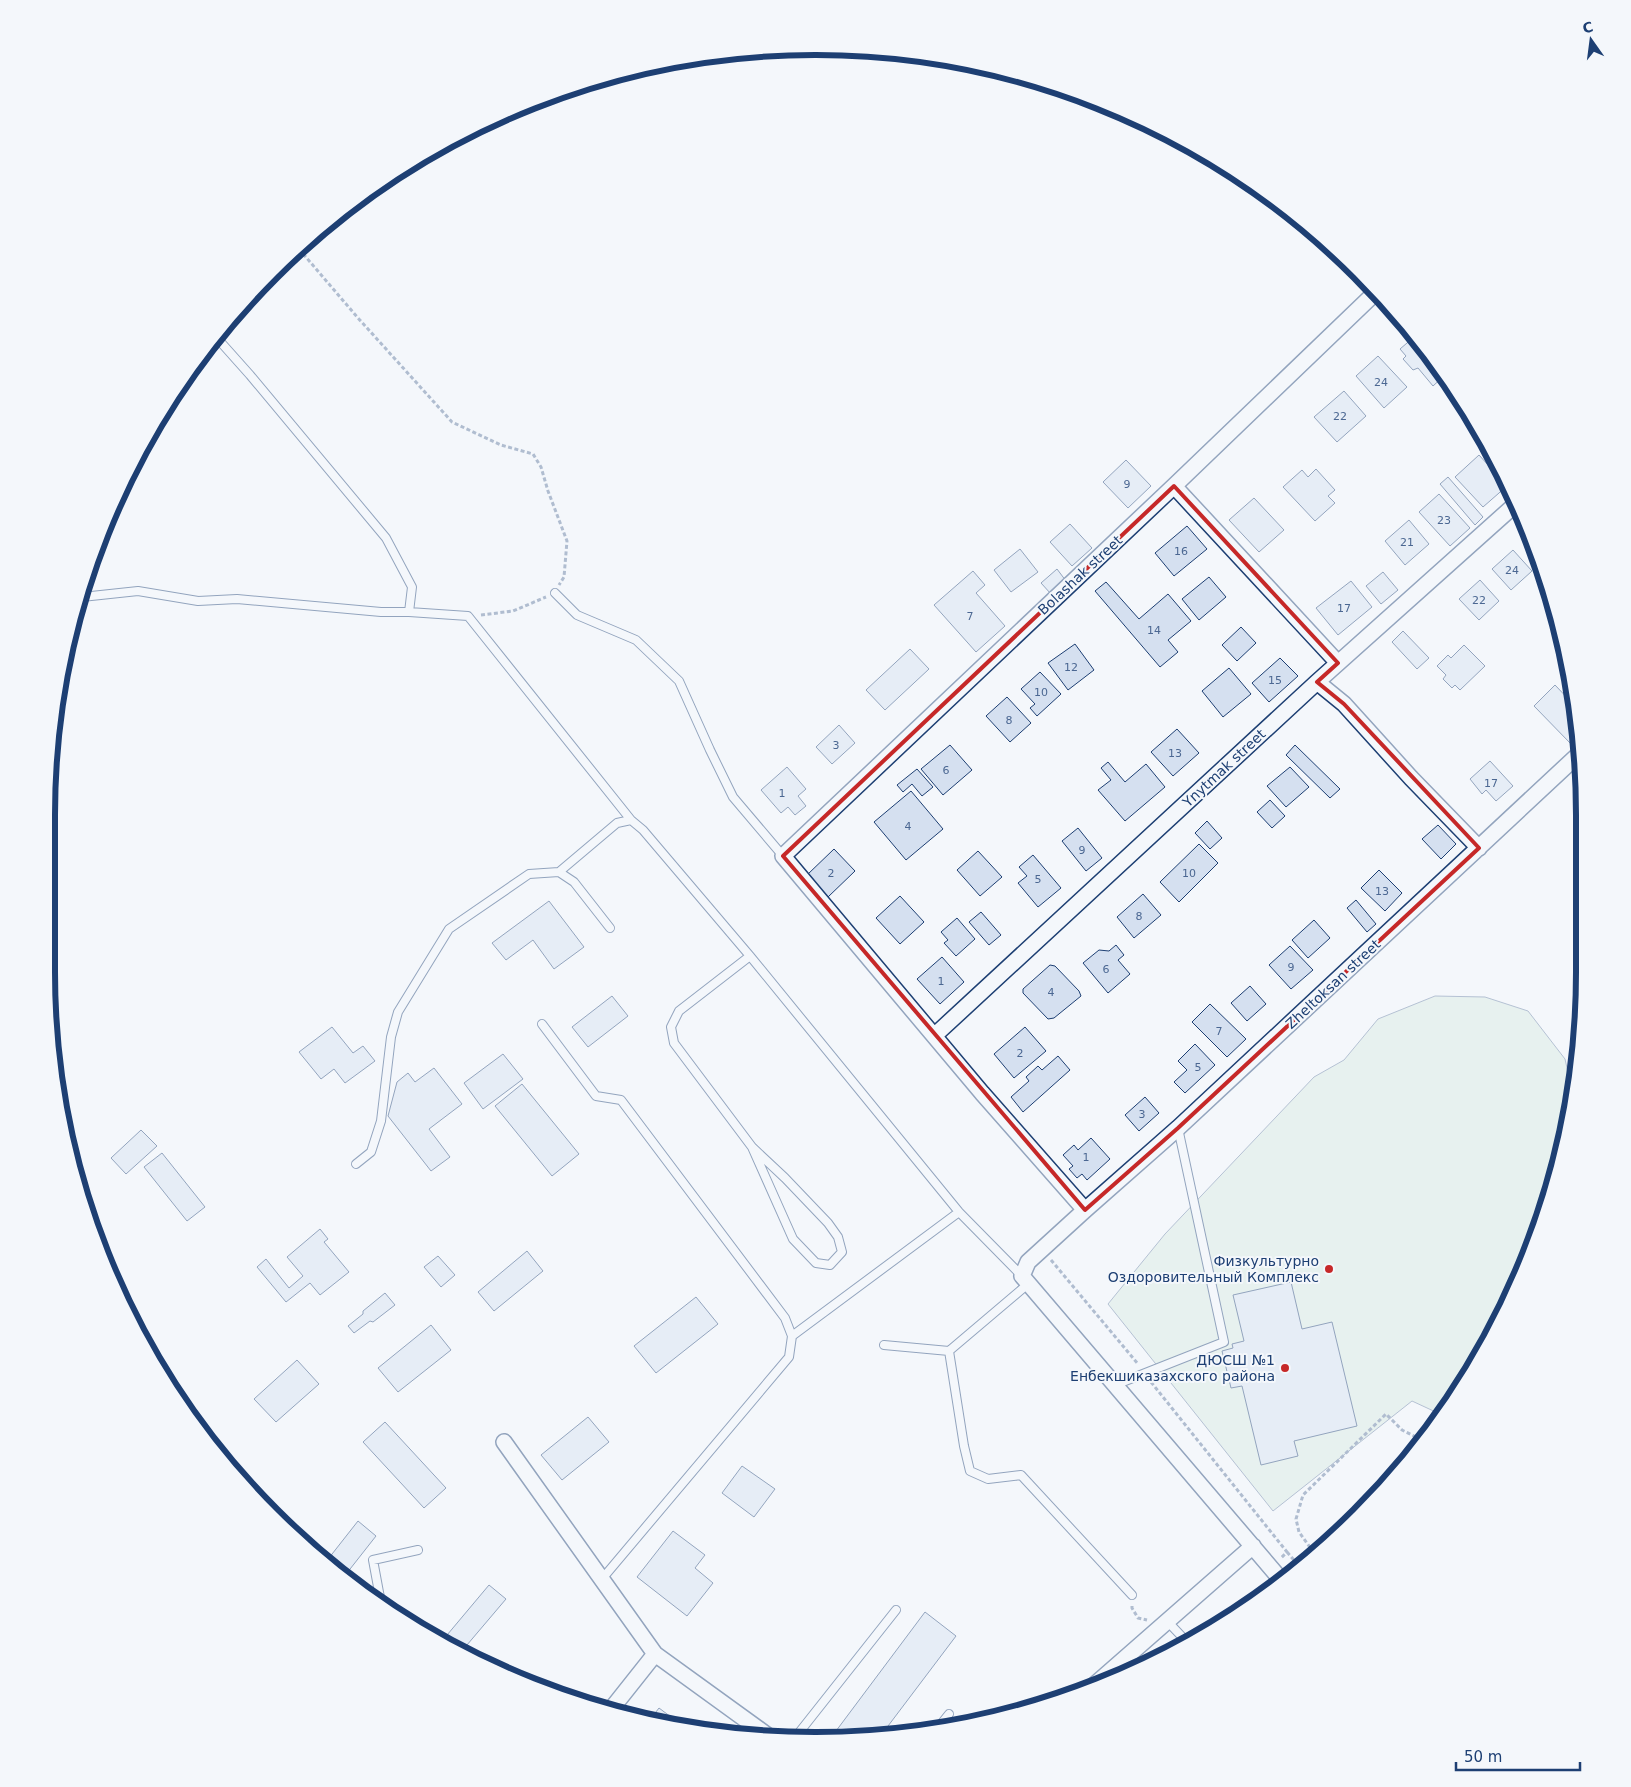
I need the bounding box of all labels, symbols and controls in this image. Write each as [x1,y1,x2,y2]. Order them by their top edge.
north arrow [1566,15,1616,65]
text: С [1581,18,1595,36]
house number: 24 [1374,376,1388,389]
house number: 22 [1333,410,1347,423]
house number: 9 [1124,478,1131,491]
house number: 23 [1437,514,1451,527]
street label: Bolashak street [1035,532,1126,618]
house number: 21 [1400,536,1414,549]
house number: 16 [1174,545,1188,558]
house number: 24 [1505,564,1519,577]
house number: 22 [1472,594,1486,607]
house number: 17 [1337,602,1351,615]
house number: 7 [967,610,974,623]
house number: 14 [1147,624,1161,637]
house number: 12 [1064,661,1078,674]
house number: 15 [1268,674,1282,687]
house number: 10 [1034,686,1048,699]
house number: 8 [1006,714,1013,727]
street label: Ynytmak street [1179,725,1269,811]
house number: 3 [833,739,840,752]
house number: 13 [1168,747,1182,760]
house number: 6 [943,764,950,777]
house number: 17 [1484,777,1498,790]
house number: 1 [779,787,786,800]
house number: 4 [905,820,912,833]
house number: 9 [1079,844,1086,857]
house number: 2 [828,867,835,880]
house number: 10 [1182,867,1196,880]
house number: 5 [1035,873,1042,886]
house number: 13 [1375,885,1389,898]
house number: 8 [1136,910,1143,923]
street label: Zheltoksan street [1282,936,1384,1032]
house number: 9 [1288,961,1295,974]
house number: 6 [1103,963,1110,976]
house number: 1 [938,975,945,988]
house number: 4 [1048,986,1055,999]
house number: 7 [1216,1025,1223,1038]
house number: 2 [1017,1047,1024,1060]
house number: 5 [1195,1061,1202,1074]
house number: 3 [1139,1108,1146,1121]
house number: 1 [1083,1151,1090,1164]
place label: Физкультурно Оздоровительный Комплекс [1108,1253,1319,1285]
marker: Физкультурно Оздоровительный Комплекс [1323,1263,1335,1275]
place label: ДЮСШ №1 Енбекшиказахского района [1070,1352,1275,1384]
marker: ДЮСШ №1 Енбекшиказахского района [1279,1362,1291,1374]
scale bar [1456,1740,1580,1772]
text: 50 m [1464,1748,1502,1766]

